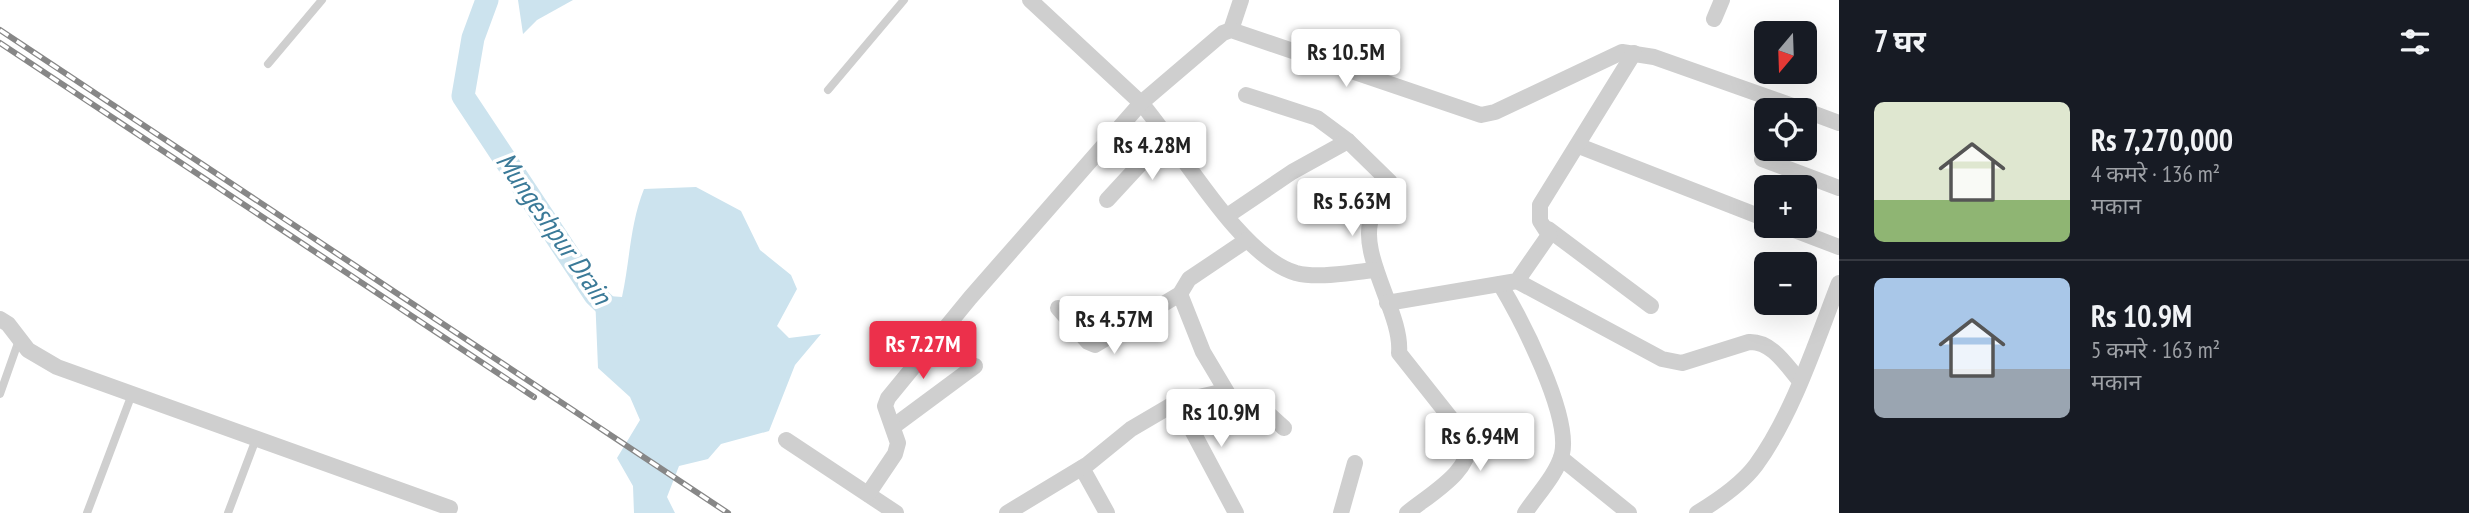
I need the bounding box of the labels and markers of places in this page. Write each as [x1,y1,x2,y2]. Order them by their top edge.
pin: Rs 10.5M [1274,29,1418,89]
pin: Rs 4.28M [1080,122,1224,182]
pin: Rs 5.63M [1280,178,1424,238]
pin: Rs 4.57M [1042,296,1186,356]
pin: Rs 7.27M [851,322,995,381]
pin: Rs 10.9M [1149,390,1293,449]
pin: Rs 6.94M [1408,414,1552,473]

